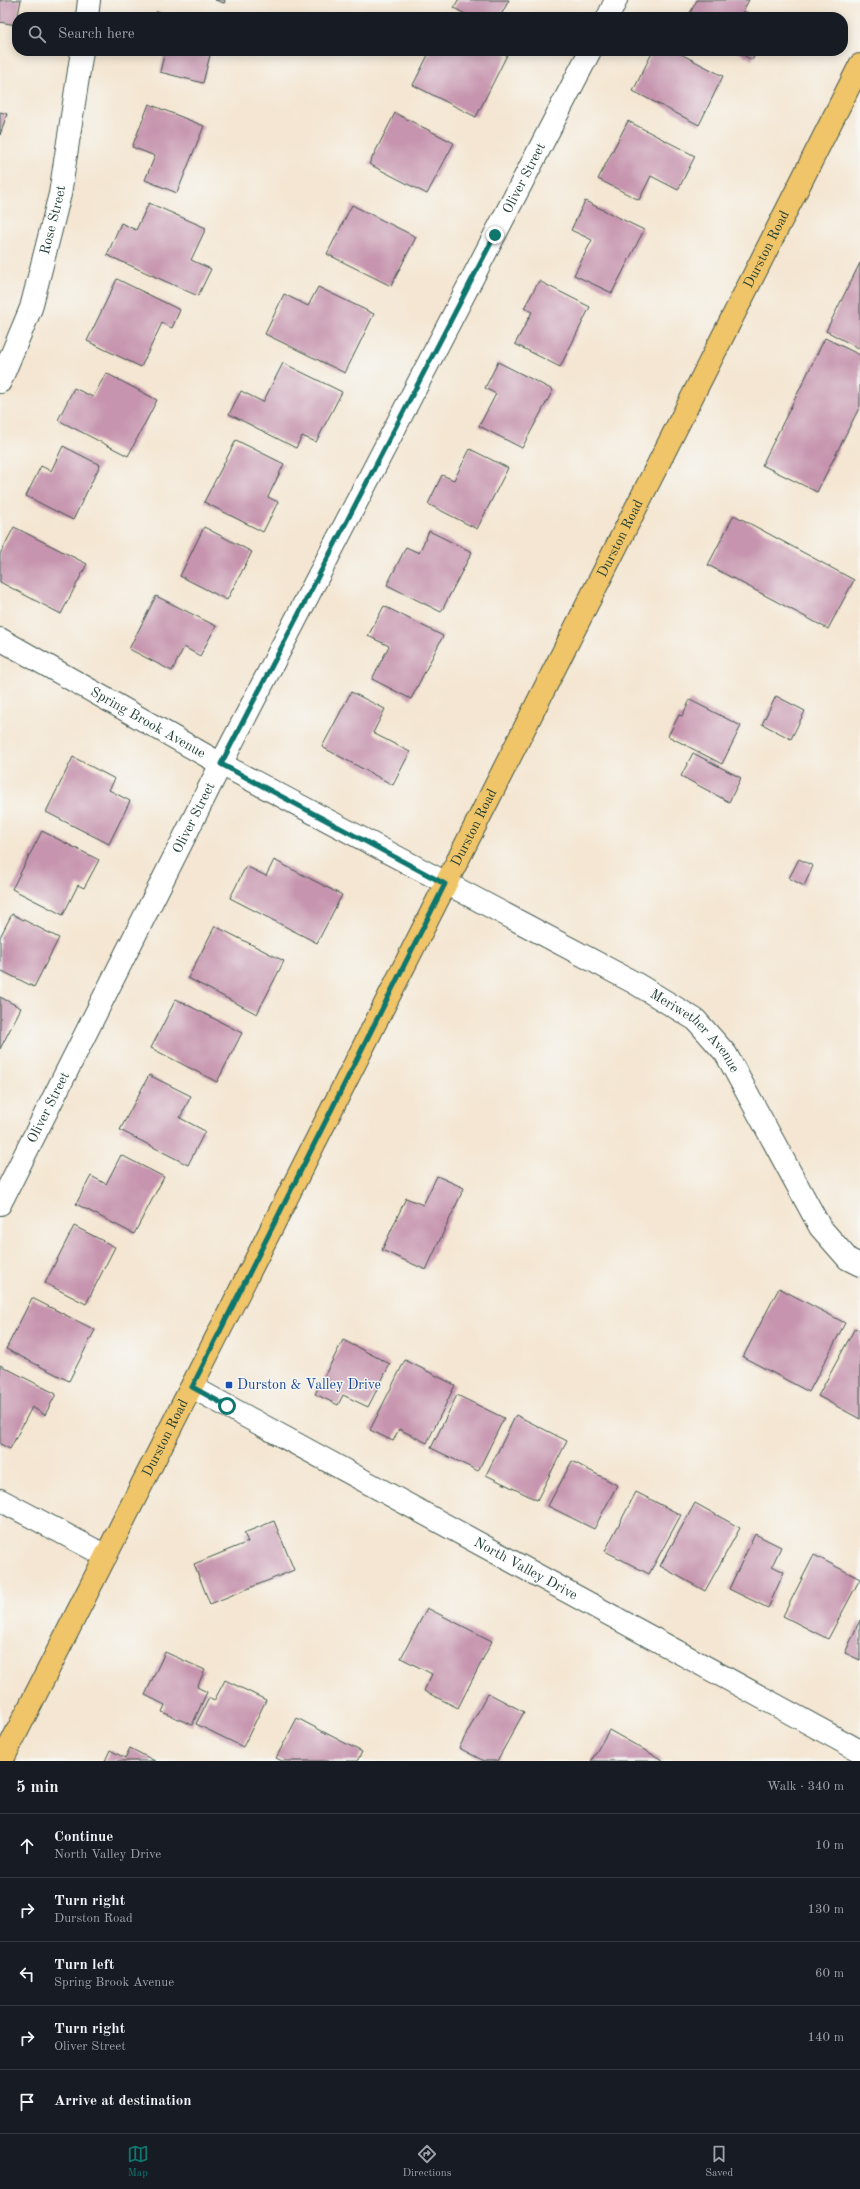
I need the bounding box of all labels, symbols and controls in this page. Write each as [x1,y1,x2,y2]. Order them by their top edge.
search box [12,12,848,56]
icon: search [26,23,48,45]
text: Search here [58,27,135,42]
street label: Oliver Street [500,141,548,216]
street label: Rose Street [38,185,68,256]
street label: Durston Road [741,208,792,290]
route end [486,226,504,244]
street label: Durston Road [595,498,646,580]
street label: Spring Brook Avenue [88,685,208,761]
street label: Oliver Street [170,780,218,856]
street label: Durston Road [449,787,500,869]
street label: Meriwether Avenue [648,987,742,1075]
street label: Oliver Street [25,1070,72,1145]
place label: Durston & Valley Drive [237,1378,381,1392]
marker: Durston & Valley Drive [224,1380,234,1390]
street label: Durston Road [140,1397,191,1479]
route start [218,1397,236,1415]
street label: North Valley Drive [472,1535,580,1603]
text: 5 min [16,1779,59,1796]
text: Walk · 340 m [767,1780,844,1793]
text: Continue [54,1830,113,1845]
icon: ahead [16,1835,38,1857]
text: 10 m [815,1839,844,1852]
text: North Valley Drive [54,1848,161,1861]
text: Turn right [54,1894,125,1909]
icon: right [16,1899,38,1921]
text: 130 m [807,1903,844,1916]
text: Durston Road [54,1912,133,1925]
text: Turn left [54,1958,114,1973]
icon: left [16,1963,38,1985]
text: 60 m [815,1967,844,1980]
text: Spring Brook Avenue [54,1976,174,1989]
text: Turn right [54,2022,125,2037]
icon: right [16,2027,38,2049]
text: 140 m [807,2031,844,2044]
text: Oliver Street [54,2040,126,2053]
icon: arrive [16,2091,38,2113]
text: Arrive at destination [54,2094,192,2109]
tab: Map [127,2143,149,2181]
tab: Directions [403,2143,451,2181]
tab: Saved [705,2143,733,2181]

